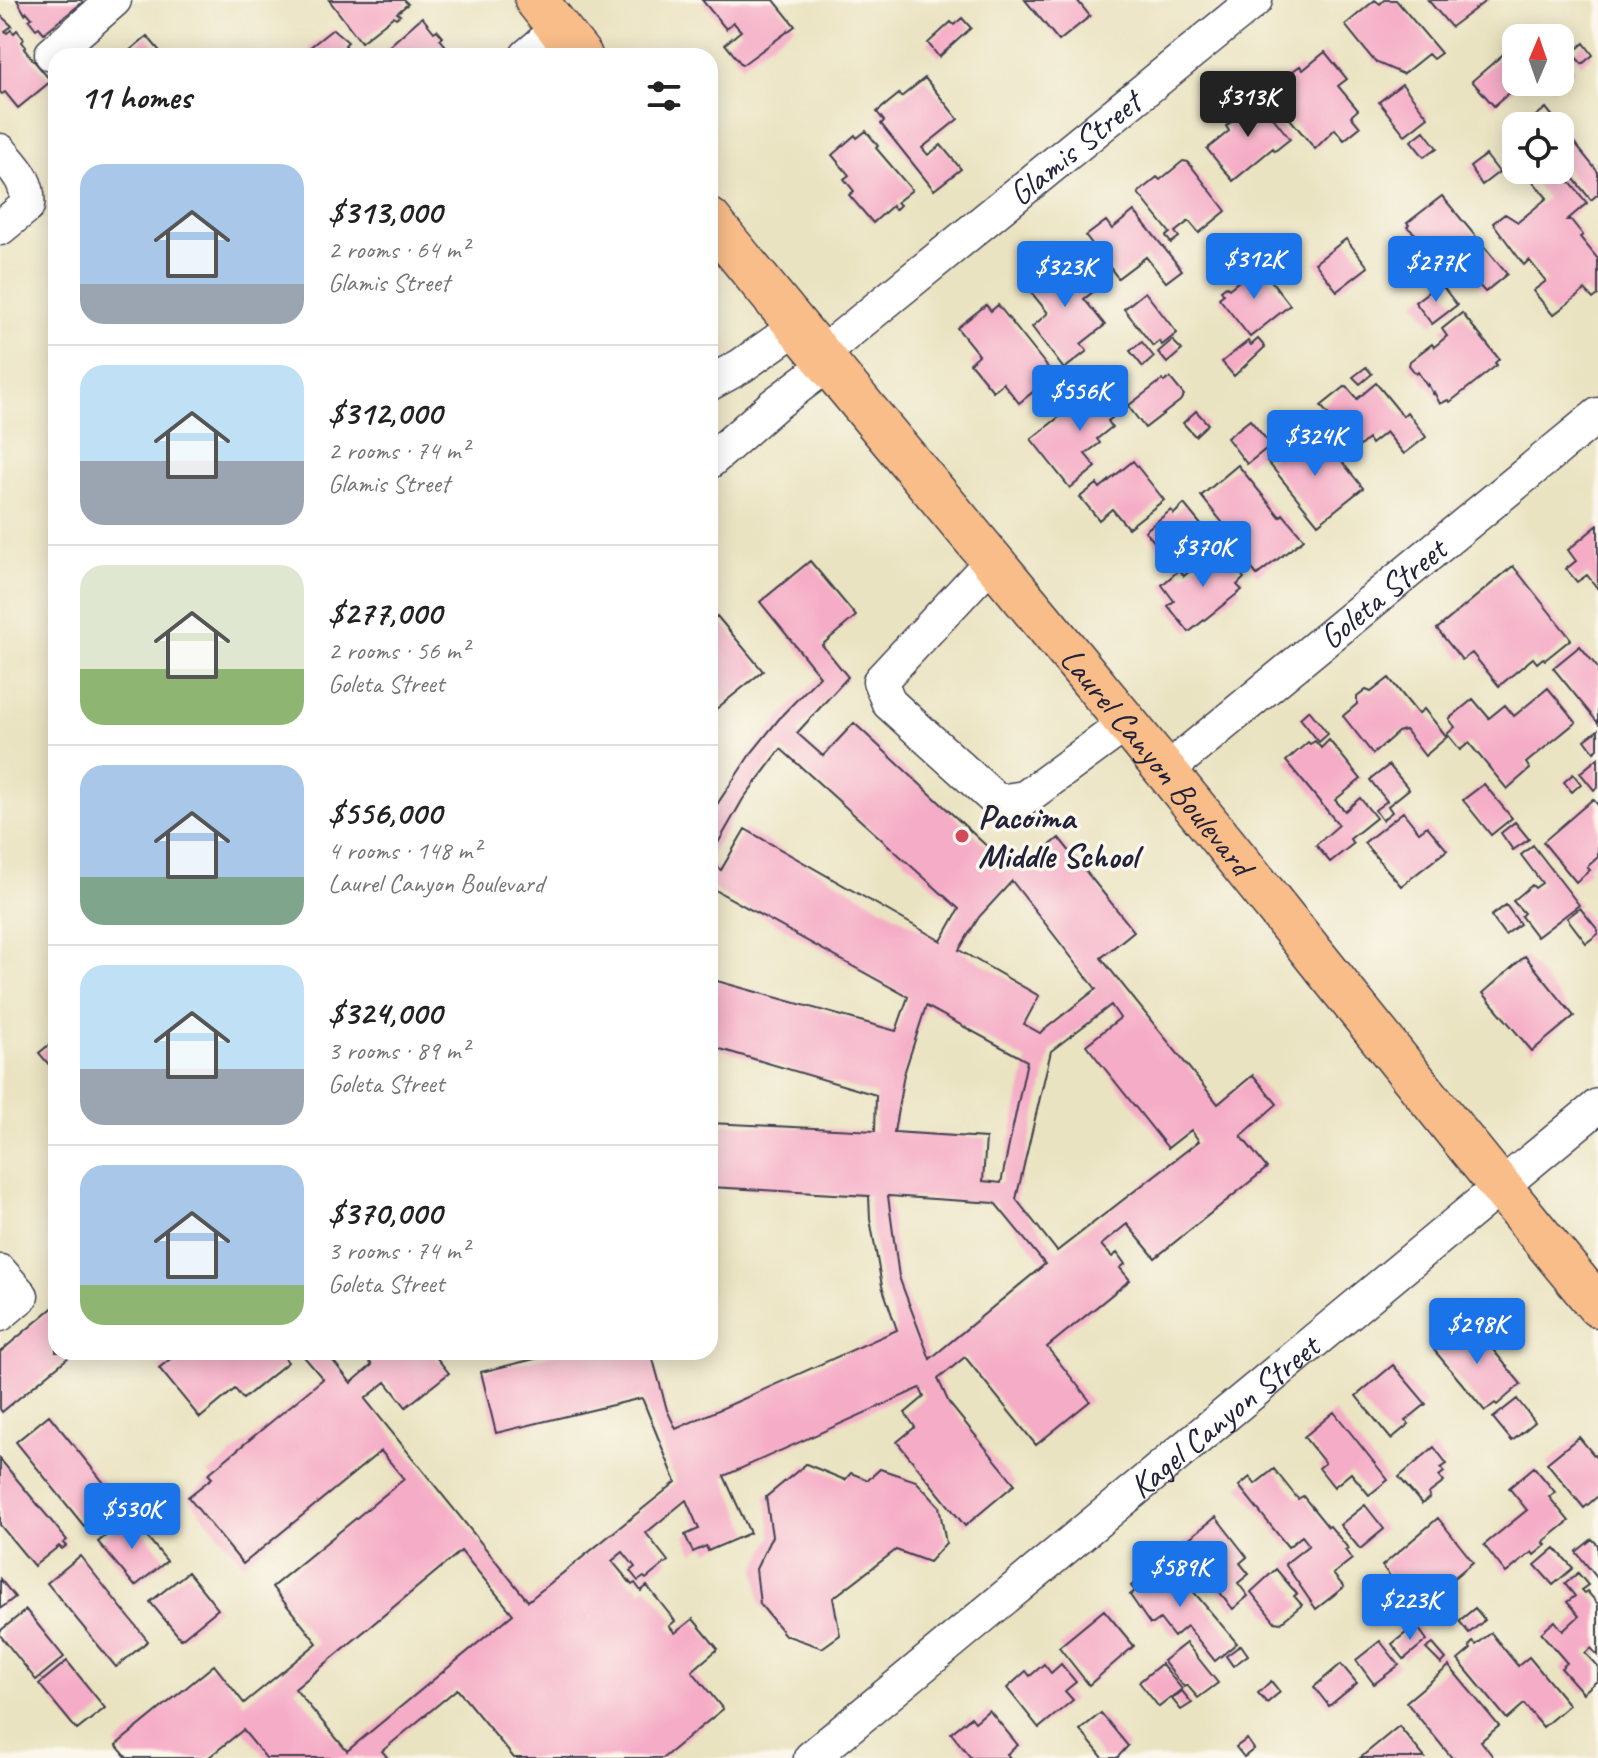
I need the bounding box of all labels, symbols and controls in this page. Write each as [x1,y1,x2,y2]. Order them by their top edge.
north arrow [1502,24,1574,96]
map controls [1502,24,1574,184]
pin: $313K [1192,71,1304,139]
icon: filters [642,74,686,118]
text: 11 homes [80,75,191,118]
street label: Glamis Street [999,78,1153,215]
text: $313K [1218,80,1278,113]
button: locate [1502,112,1574,184]
text: $313,000 [328,190,442,233]
icon: home [144,196,240,292]
text: 2 rooms · 64 m² [328,233,469,266]
pin: $312K [1198,233,1310,301]
pin: $277K [1380,236,1492,304]
pin: $323K [1009,241,1121,309]
text: $312K [1224,242,1284,275]
text: $277K [1406,245,1466,278]
text: $323K [1035,250,1095,283]
text: Glamis Street [328,266,449,299]
pin: $556K [1024,365,1136,433]
text: $556K [1050,374,1110,407]
text: $312,000 [328,391,442,434]
icon: home [144,397,240,493]
pin: $324K [1259,410,1371,478]
text: $324K [1285,419,1345,452]
text: 2 rooms · 74 m² [328,434,469,467]
text: Glamis Street [328,467,449,500]
pin: $370K [1147,521,1259,589]
street label: Goleta Street [1310,526,1458,658]
text: $370K [1173,530,1233,563]
text: $277,000 [328,591,442,634]
icon: home [144,597,240,693]
text: 2 rooms · 56 m² [328,634,469,667]
street label: Laurel Canyon Boulevard [1051,638,1266,888]
text: Goleta Street [328,667,444,700]
text: $556,000 [328,791,441,834]
place label: Pacoima Middle School [978,795,1144,877]
icon: home [144,797,240,893]
marker: Pacoima Middle School [953,827,971,845]
text: 4 rooms · 148 m² [328,834,480,867]
text: Laurel Canyon Boulevard [328,867,544,900]
text: $324,000 [328,991,442,1034]
icon: home [144,997,240,1093]
text: 3 rooms · 89 m² [328,1034,469,1067]
text: Goleta Street [328,1067,444,1100]
text: $370,000 [328,1191,442,1234]
icon: home [144,1197,240,1293]
text: 3 rooms · 74 m² [328,1234,469,1267]
text: Goleta Street [328,1267,444,1300]
pin: $298K [1421,1298,1533,1366]
text: $298K [1447,1307,1507,1340]
street label: Kagel Canyon Street [1120,1323,1331,1508]
pin: $530K [76,1483,188,1551]
text: $530K [102,1492,162,1525]
pin: $589K [1124,1541,1236,1609]
text: $589K [1150,1550,1210,1583]
pin: $223K [1354,1574,1466,1642]
text: $223K [1380,1583,1440,1616]

